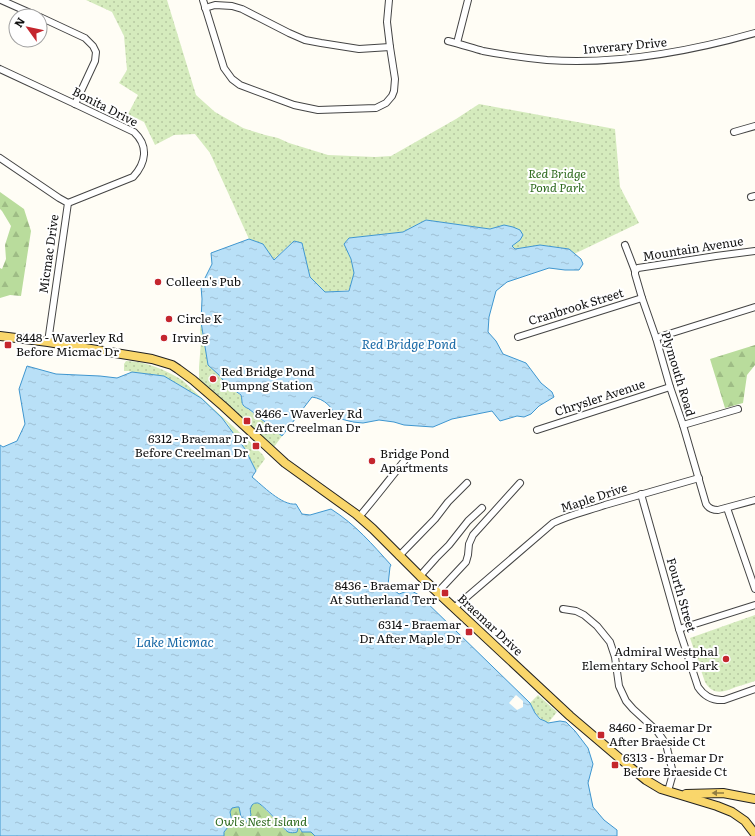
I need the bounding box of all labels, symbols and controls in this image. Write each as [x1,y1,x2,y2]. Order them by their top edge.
north arrow [8,8,48,48]
text: N [10,14,28,30]
street label: Inverary Drive [582,32,667,58]
street label: Bonita Drive [69,82,141,130]
park label: Red Bridge Pond Park [528,164,586,196]
street label: Micmac Drive [34,213,62,295]
street label: Mountain Avenue [641,231,744,265]
place label: Colleen's Pub [166,272,241,290]
marker: Colleen's Pub [153,277,163,287]
street label: Cranbrook Street [526,283,626,329]
place label: Circle K [177,309,222,327]
marker: Circle K [164,314,174,324]
place label: 8448 - Waverley Rd Before Micmac Dr [16,328,124,360]
place label: Irving [172,328,209,346]
street label: Plymouth Road [658,329,701,419]
marker: Irving [159,333,169,343]
water label: Red Bridge Pond [361,334,457,353]
marker: 8448 - Waverley Rd Before Micmac Dr [3,340,13,350]
place label: Red Bridge Pond Pumpng Station [221,362,315,394]
marker: Red Bridge Pond Pumpng Station [208,374,218,384]
street label: Chrysler Avenue [552,374,647,420]
place label: 8466 - Waverley Rd After Creelman Dr [255,404,363,436]
marker: 8466 - Waverley Rd After Creelman Dr [242,416,252,426]
place label: 6312 - Braemar Dr Before Creelman Dr [135,429,248,461]
marker: 6312 - Braemar Dr Before Creelman Dr [251,441,261,451]
place label: Bridge Pond Apartments [380,444,450,476]
marker: Bridge Pond Apartments [367,456,377,466]
street label: Maple Drive [558,478,629,516]
street label: Fourth Street [663,555,701,634]
place label: 8436 - Braemar Dr At Sutherland Terr [329,576,437,608]
marker: 8436 - Braemar Dr At Sutherland Terr [440,588,450,598]
street label: Braemar Drive [454,589,527,659]
place label: 6314 - Braemar Dr After Maple Dr [359,615,461,647]
marker: 6314 - Braemar Dr After Maple Dr [464,627,474,637]
water label: Lake Micmac [136,632,214,651]
place label: Admiral Westphal Elementary School Park [582,642,719,674]
marker: Admiral Westphal Elementary School Park [721,654,731,664]
place label: 8460 - Braemar Dr After Braeside Ct [609,718,712,750]
marker: 8460 - Braemar Dr After Braeside Ct [596,730,606,740]
place label: 6313 - Braemar Dr Before Braeside Ct [623,748,727,780]
marker: 6313 - Braemar Dr Before Braeside Ct [610,760,620,770]
one-way arrow [711,790,724,796]
park label: Owl's Nest Island [215,812,307,830]

